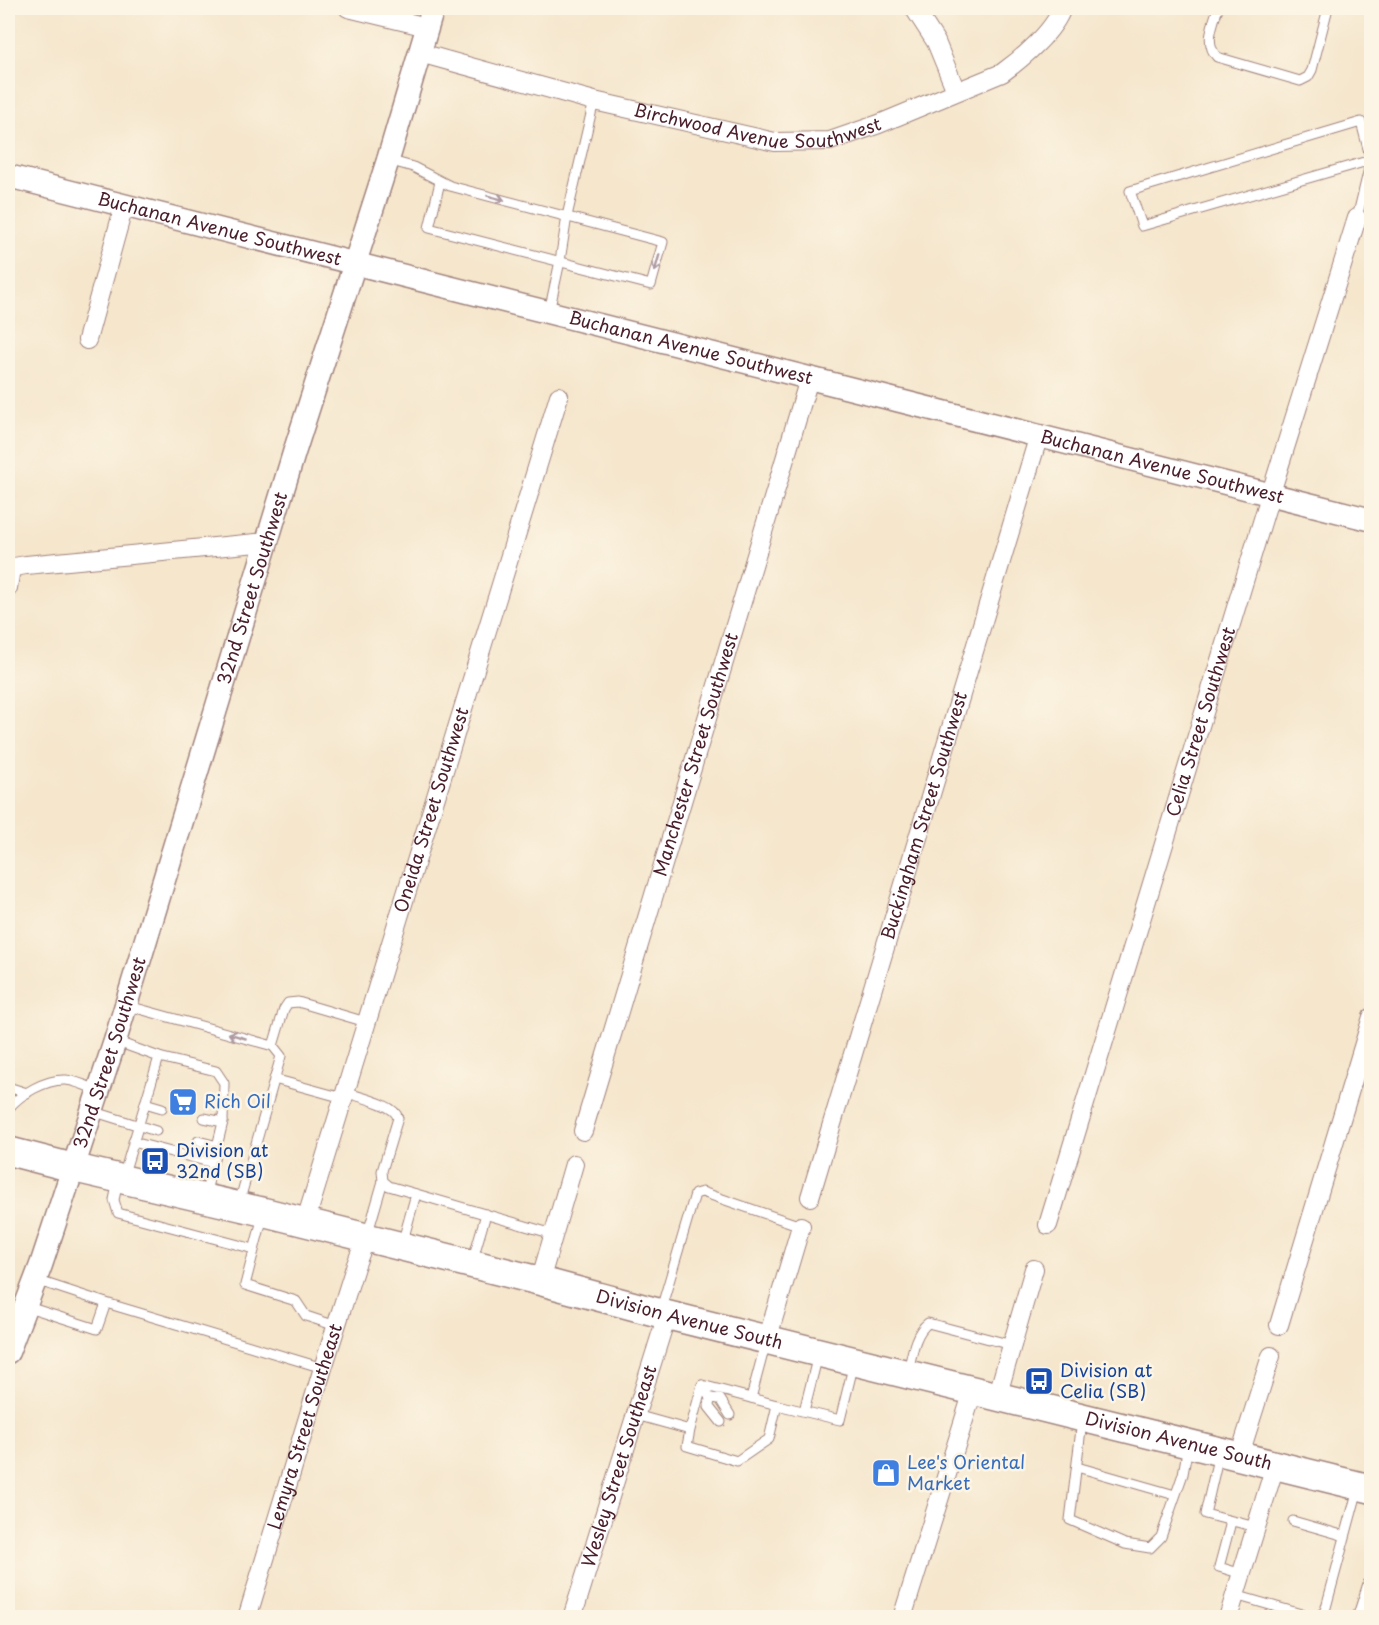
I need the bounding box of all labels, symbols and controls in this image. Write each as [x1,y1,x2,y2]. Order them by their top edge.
street label: Birchwood Avenue Southwest [631,95,885,155]
street label: Buchanan Avenue Southwest [95,184,345,272]
one-way arrow [486,193,505,204]
one-way arrow [651,253,662,272]
street label: Buchanan Avenue Southwest [566,303,816,390]
street label: Buchanan Avenue Southwest [1037,422,1287,509]
street label: 32nd Street Southwest [209,488,293,688]
street label: Celia Street Southwest [1158,623,1241,820]
street label: Manchester Street Southwest [645,629,744,879]
street label: Buckingham Street Southwest [873,688,973,943]
street label: Oneida Street Southwest [386,704,475,916]
street label: 32nd Street Southwest [65,953,152,1152]
one-way arrow [228,1030,247,1041]
supermarket icon: Rich Oil [167,1086,199,1118]
place label: Rich Oil [204,1087,271,1114]
place label: Division at 32nd (SB) [176,1136,268,1184]
bus stop icon: Division at 32nd (SB) [139,1145,171,1177]
street label: Division Avenue South [593,1282,786,1355]
street label: Lemyra Street Southeast [260,1320,348,1533]
place label: Division at Celia (SB) [1060,1356,1152,1404]
street label: Wesley Street Southeast [574,1361,663,1570]
bus stop icon: Division at Celia (SB) [1023,1365,1055,1397]
street label: Division Avenue South [1082,1404,1275,1476]
place label: Lee's Oriental Market [907,1448,1025,1496]
shop icon: Lee's Oriental Market [870,1457,902,1489]

